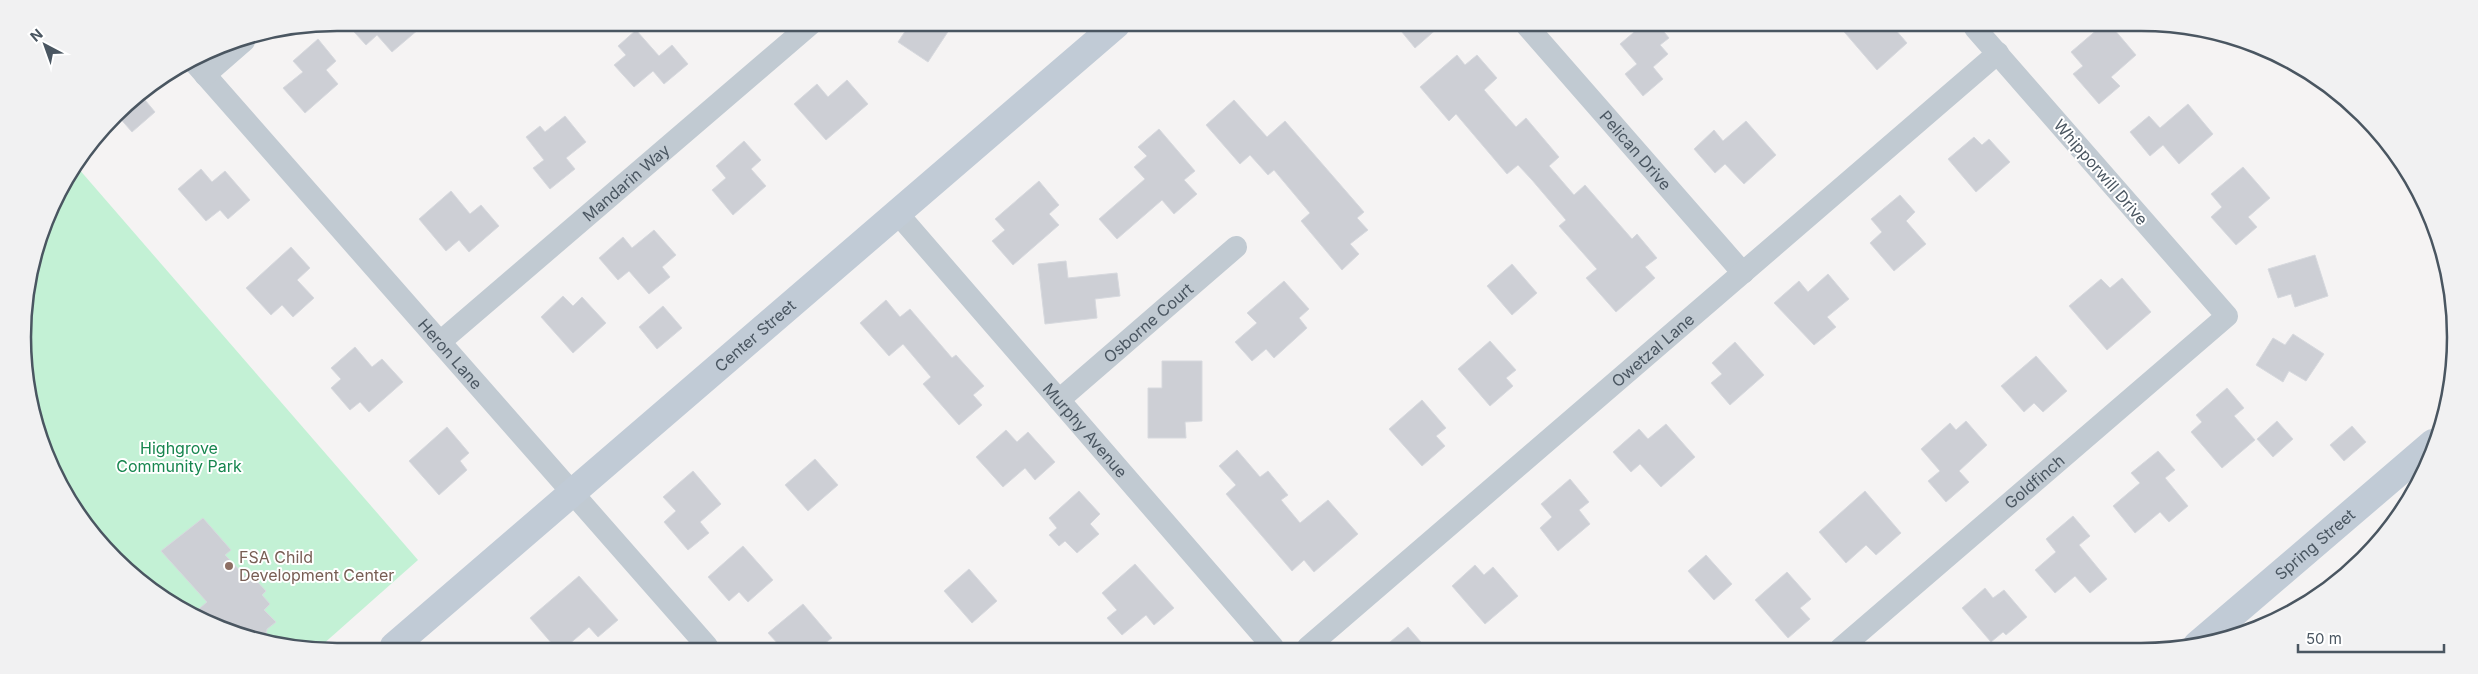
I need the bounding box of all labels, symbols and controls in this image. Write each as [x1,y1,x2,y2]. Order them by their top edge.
north arrow [20,20,70,70]
text: N [27,25,46,45]
street label: Pelican Drive [1595,106,1676,194]
street label: Whipporwill Drive [2050,115,2152,229]
street label: Mandarin Way [578,140,674,225]
street label: Osborne Court [1099,279,1197,367]
street label: Center Street [710,295,800,376]
street label: Owetzal Lane [1607,309,1698,391]
street label: Heron Lane [414,315,487,393]
street label: Murphy Avenue [1039,379,1132,482]
park label: Highgrove Community Park [116,438,242,476]
street label: Goldfinch [2000,450,2069,513]
street label: Spring Street [2271,504,2359,584]
place label: FSA Child Development Center [239,547,394,585]
marker: FSA Child Development Center [223,560,235,572]
scale bar [2298,622,2444,654]
text: 50 m [2306,629,2342,648]

